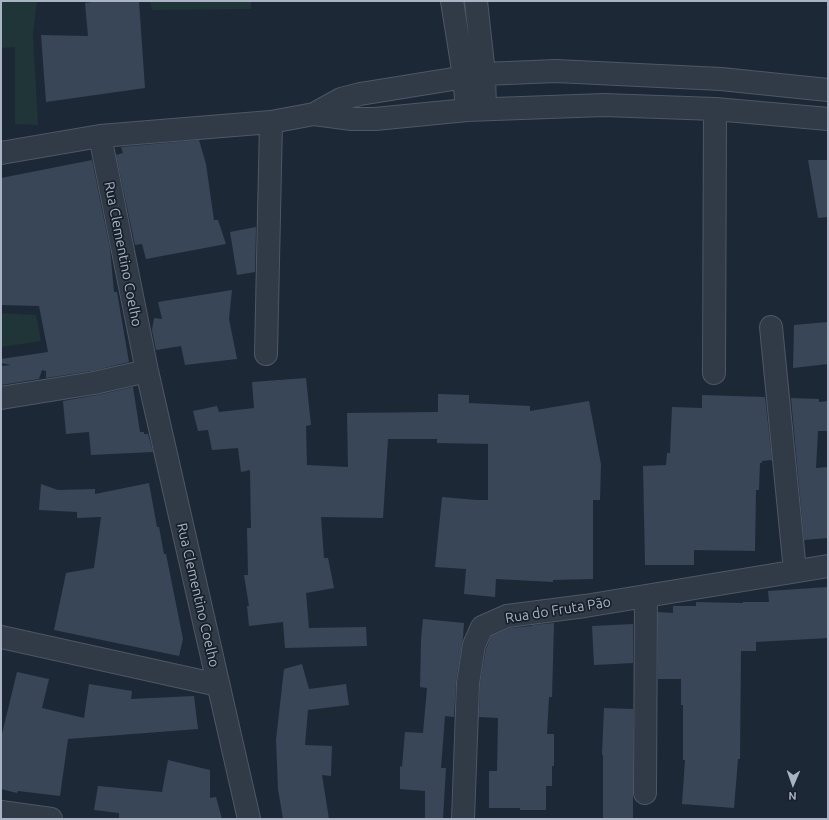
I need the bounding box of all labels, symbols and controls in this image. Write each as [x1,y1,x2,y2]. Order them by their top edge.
street label: Rua Clementino Coelho [101,180,145,328]
street label: Rua Clementino Coelho [173,521,223,669]
street label: Rua do Fruta Pão [504,593,612,627]
north arrow [773,764,813,804]
text: N [788,790,797,802]

